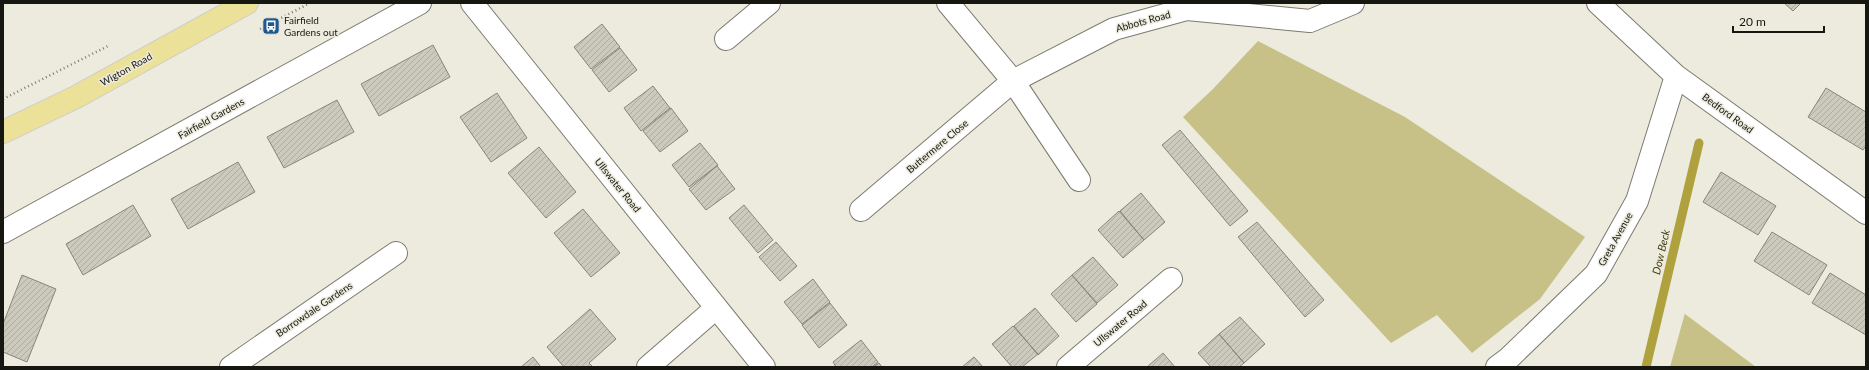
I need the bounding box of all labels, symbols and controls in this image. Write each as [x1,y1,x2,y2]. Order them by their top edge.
street label: Abbots Road [1114,8,1172,34]
scale bar [1733,8,1824,34]
place label: Fairfield Gardens out [284,14,338,38]
text: 20 m [1739,14,1766,29]
bus stop icon: Fairfield Gardens out [261,16,281,36]
street label: Wigton Road [98,50,154,88]
street label: Bedford Road [1700,90,1756,136]
street label: Fairfield Gardens [176,95,246,141]
street label: Buttermere Close [904,117,970,175]
street label: Ullswater Road [593,156,643,214]
street label: Greta Avenue [1595,210,1635,268]
water label: Dow Beck [1649,227,1672,276]
street label: Borrowdale Gardens [273,279,355,339]
street label: Ullswater Road [1091,297,1149,349]

